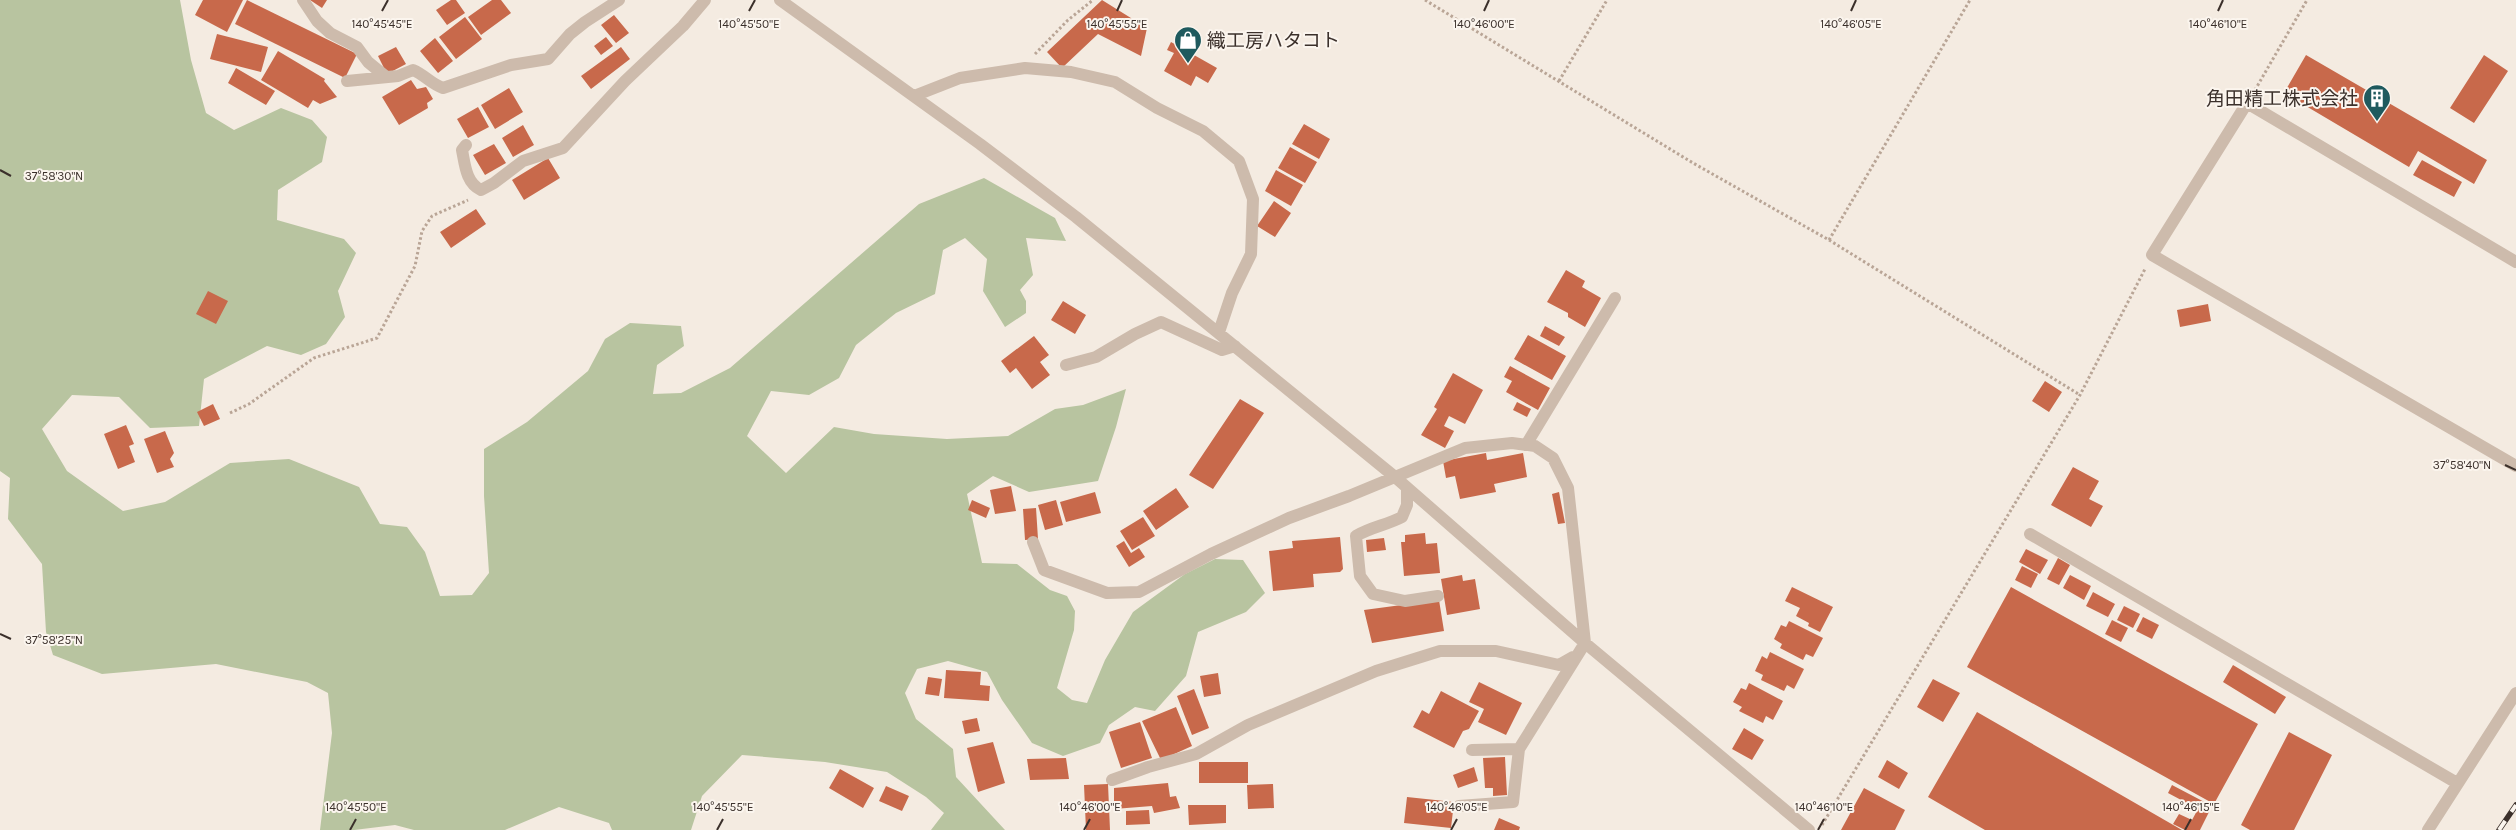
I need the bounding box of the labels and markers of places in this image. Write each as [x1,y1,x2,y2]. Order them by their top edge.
shop icon: 織工房ハタコト [1173,25,1203,64]
place label: 織工房ハタコト [1207,30,1340,52]
building icon: 角田精工株式会社 [2362,83,2392,122]
place label: 角田精工株式会社 [2206,88,2358,110]

